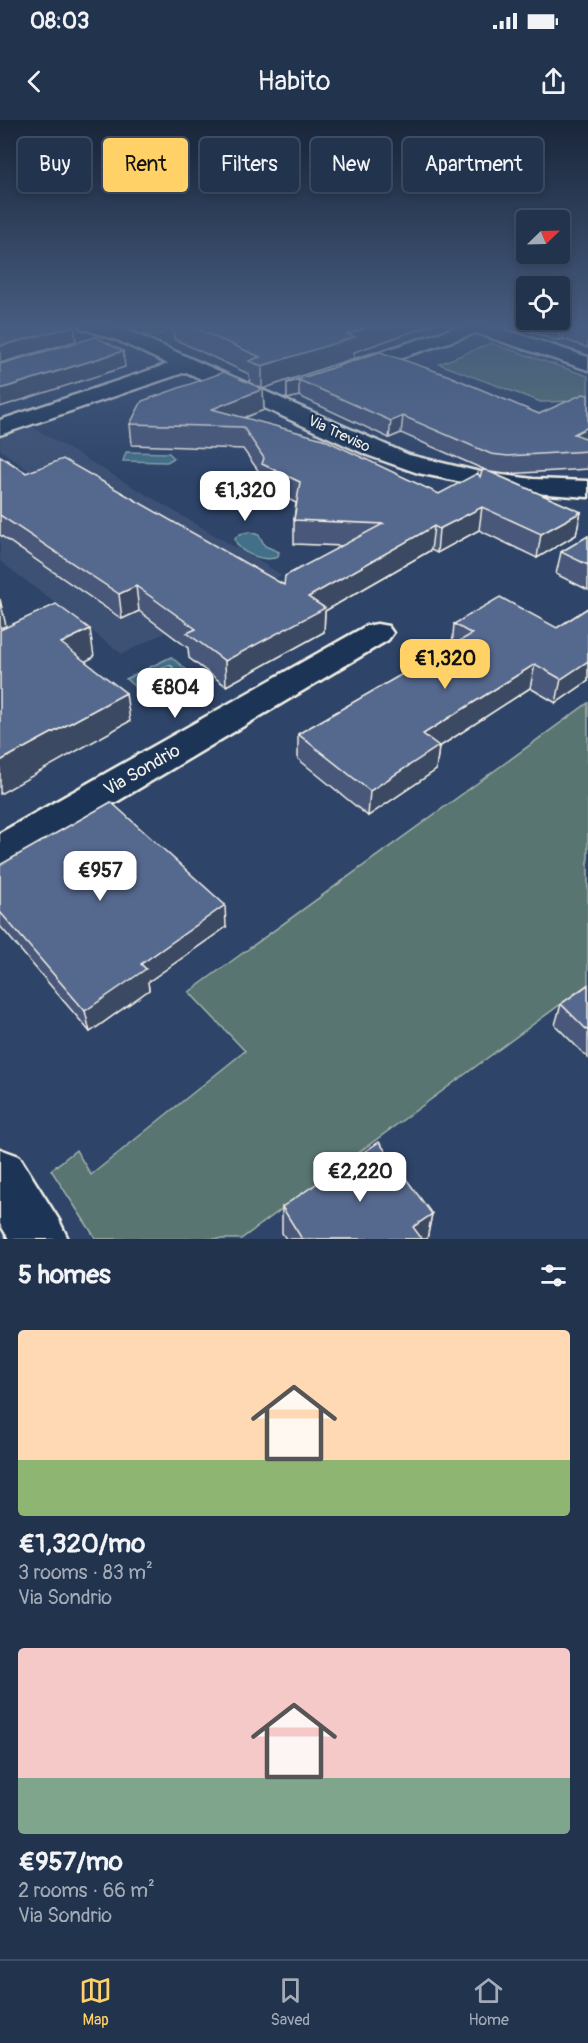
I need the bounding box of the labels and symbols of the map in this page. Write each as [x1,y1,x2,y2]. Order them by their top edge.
north arrow [516,210,570,264]
street label: Via Treviso [305,411,373,457]
pin: €1,320 [196,471,294,522]
pin: €1,320 [396,639,494,690]
pin: €804 [139,668,211,719]
street label: Via Sondrio [100,739,185,801]
pin: €957 [64,851,136,902]
pin: €2,220 [311,1152,409,1203]

